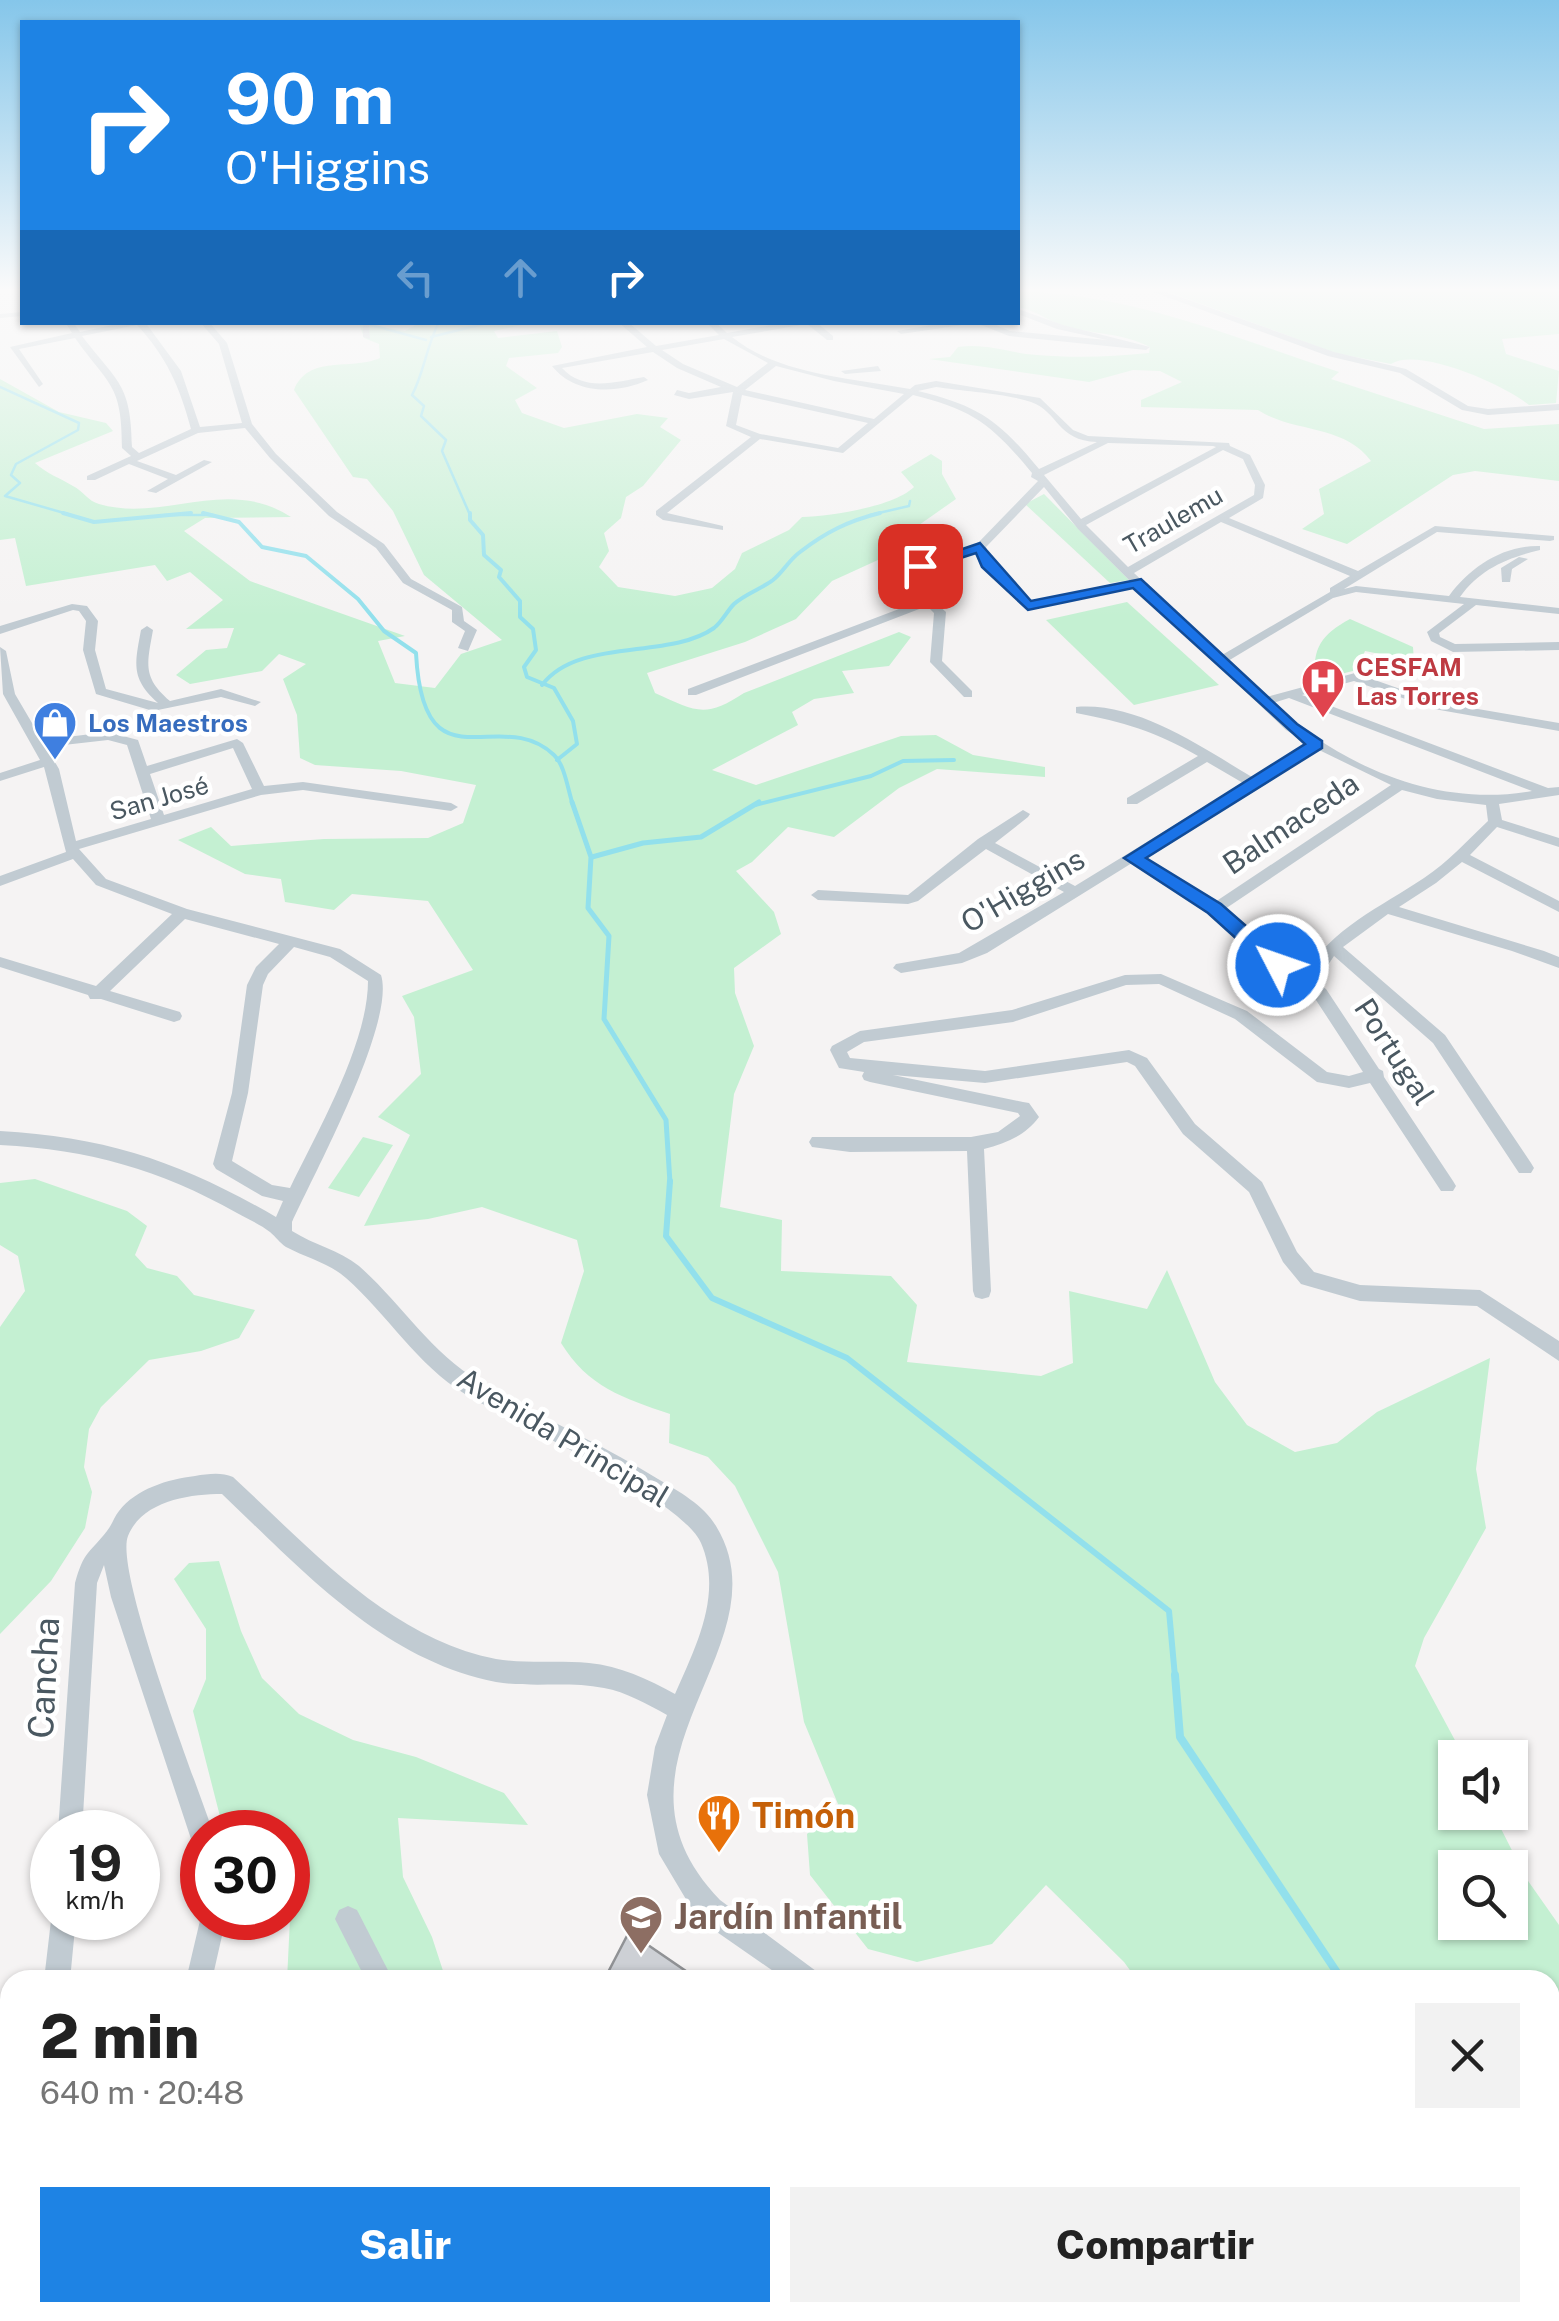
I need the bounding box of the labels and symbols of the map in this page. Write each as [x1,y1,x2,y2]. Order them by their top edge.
street label: Traulemu [1118,480,1228,560]
pin [878,524,963,609]
place label: CESFAM Las Torres [1356,652,1479,711]
hospital icon: CESFAM Las Torres [1300,658,1346,719]
shop icon: Los Maestros [32,700,78,761]
place label: Los Maestros [88,708,248,738]
street label: Balmaceda [1216,765,1365,882]
street label: San José [106,770,212,826]
street label: O'Higgins [954,840,1091,940]
position arrow [1226,913,1330,1017]
street label: Portugal [1347,991,1443,1112]
street label: Avenida Principal [451,1360,676,1515]
street label: Cancha [20,1616,67,1740]
restaurant icon: Timón [696,1793,742,1854]
place label: Timón [752,1795,855,1836]
speed limit sign: 30 [180,1810,310,1940]
school or university icon: Jardín Infantil [618,1894,664,1955]
place label: Jardín Infantil [674,1896,903,1937]

